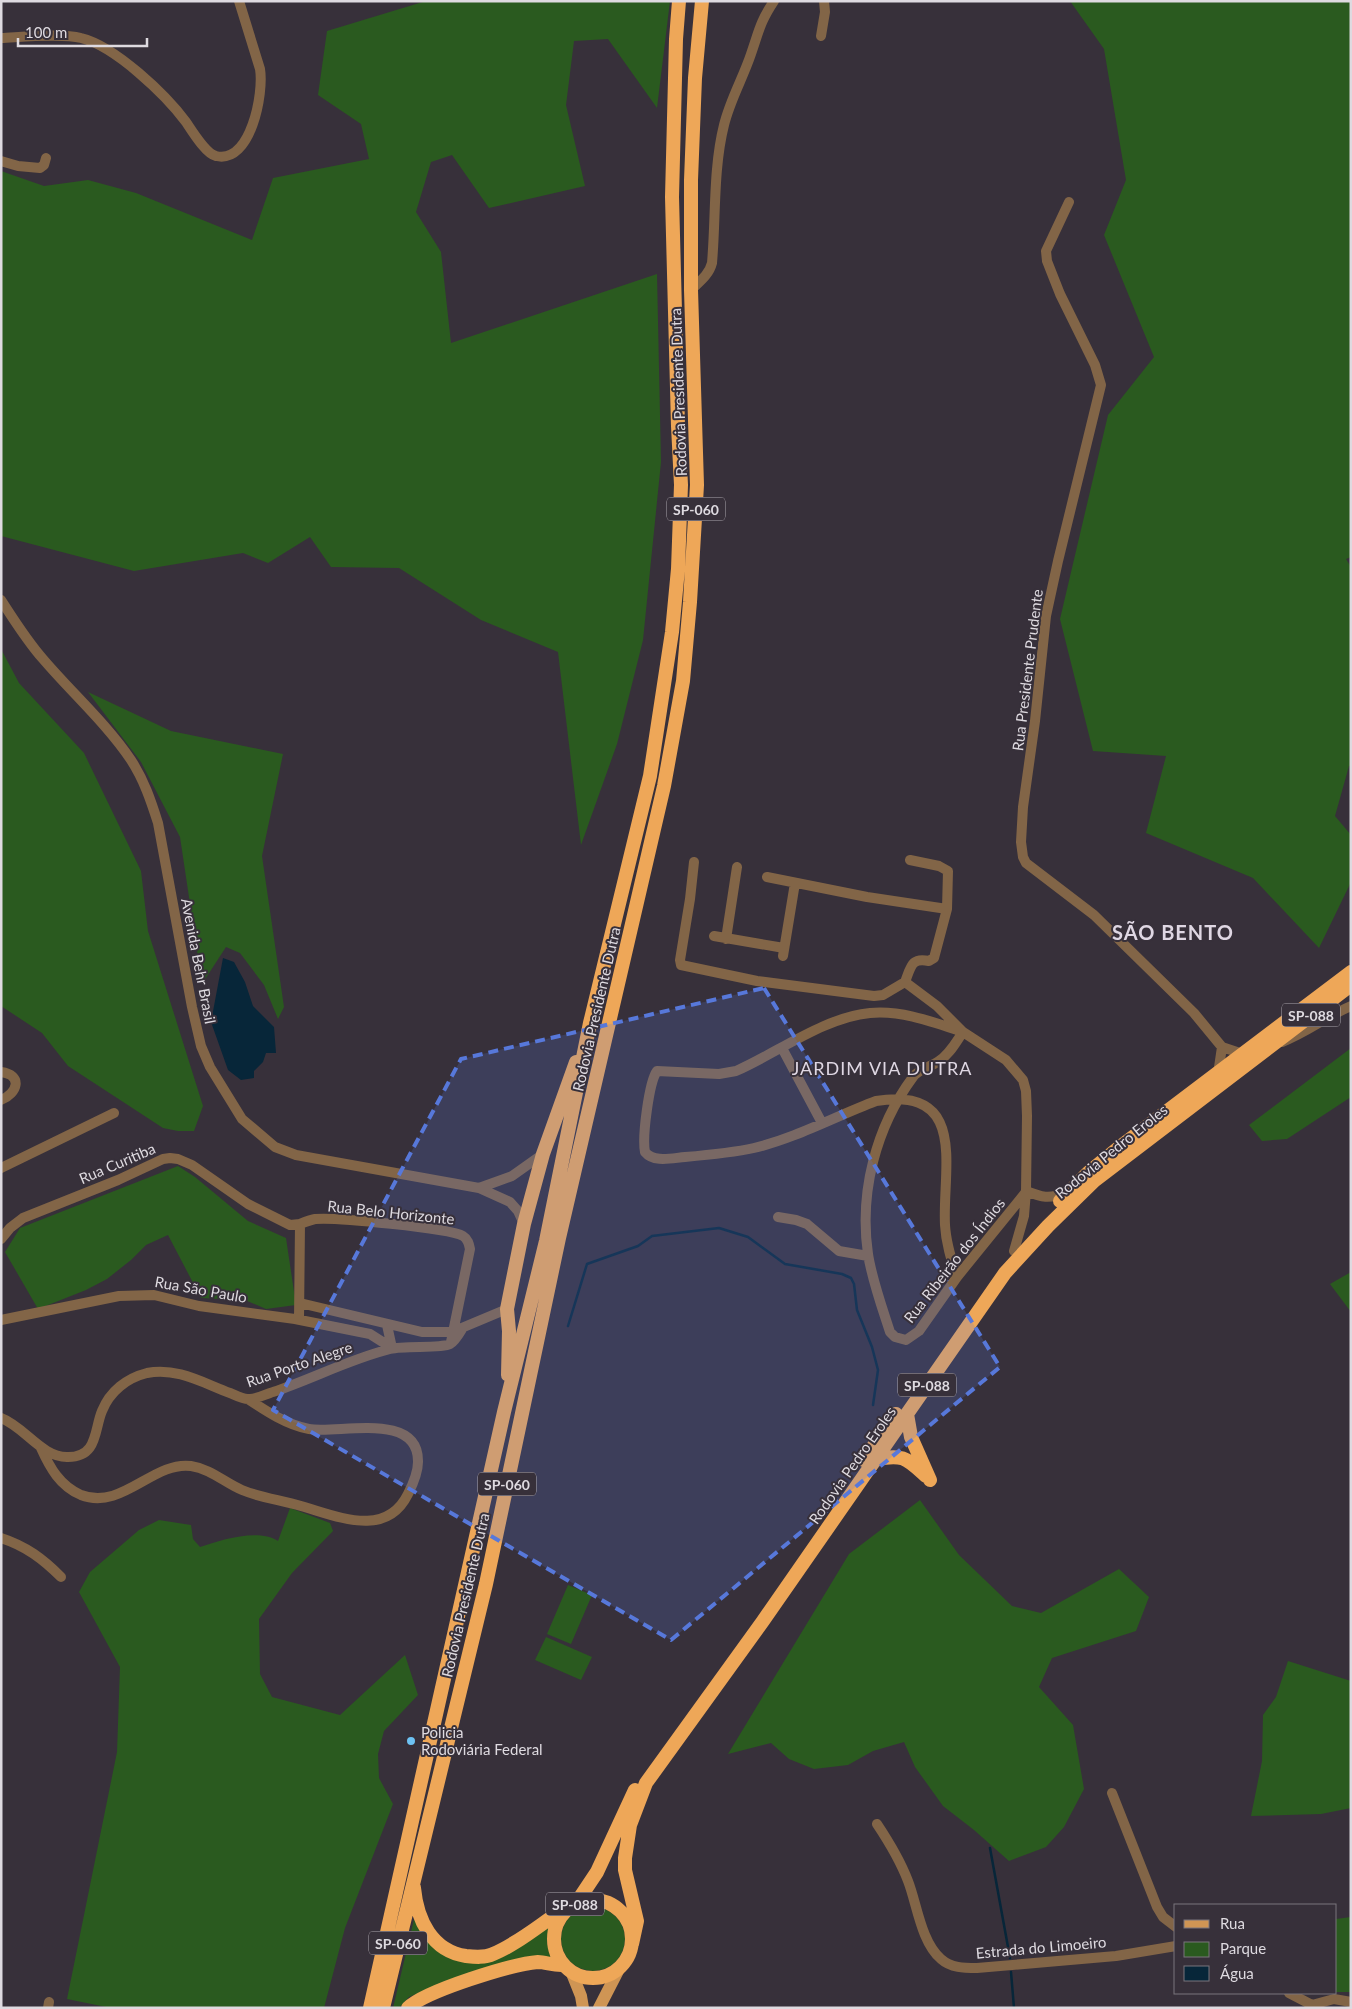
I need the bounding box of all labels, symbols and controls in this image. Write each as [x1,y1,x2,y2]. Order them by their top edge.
scale bar [18,15,146,47]
text: 100 m [25,23,67,41]
street label: Rodovia Presidente Dutra [666,308,690,476]
road number: SP-060 [667,498,725,520]
street label: Rua Presidente Prudente [1008,588,1046,752]
street label: Avenida Behr Brasil [178,897,220,1025]
district label: SÃO BENTO [1112,920,1234,944]
street label: Rodovia Presidente Dutra [568,925,624,1093]
road number: SP-088 [1282,1004,1340,1026]
district label: JARDIM VIA DUTRA [792,1057,972,1079]
street label: Rodovia Pedro Eroles [1051,1100,1171,1202]
street label: Rua Curitiba [76,1139,158,1187]
street label: Rua Ribeirão dos Índios [900,1194,1008,1326]
street label: Rua Belo Horizonte [327,1196,455,1228]
street label: Rua São Paulo [154,1272,248,1306]
street label: Rua Porto Alegre [244,1337,354,1391]
road number: SP-088 [898,1374,956,1396]
street label: Rodovia Pedro Eroles [805,1403,899,1527]
road number: SP-060 [478,1472,536,1496]
street label: Rodovia Presidente Dutra [437,1511,493,1679]
place label: Policia Rodoviária Federal [421,1723,543,1758]
marker: Policia Rodoviária Federal [405,1735,417,1747]
road number: SP-088 [546,1892,604,1916]
legend [1174,1904,1337,1994]
text: Rua [1220,1914,1245,1932]
road number: SP-060 [369,1932,427,1955]
street label: Estrada do Limoeiro [975,1932,1107,1962]
text: Parque [1220,1939,1266,1957]
text: Água [1220,1964,1254,1982]

